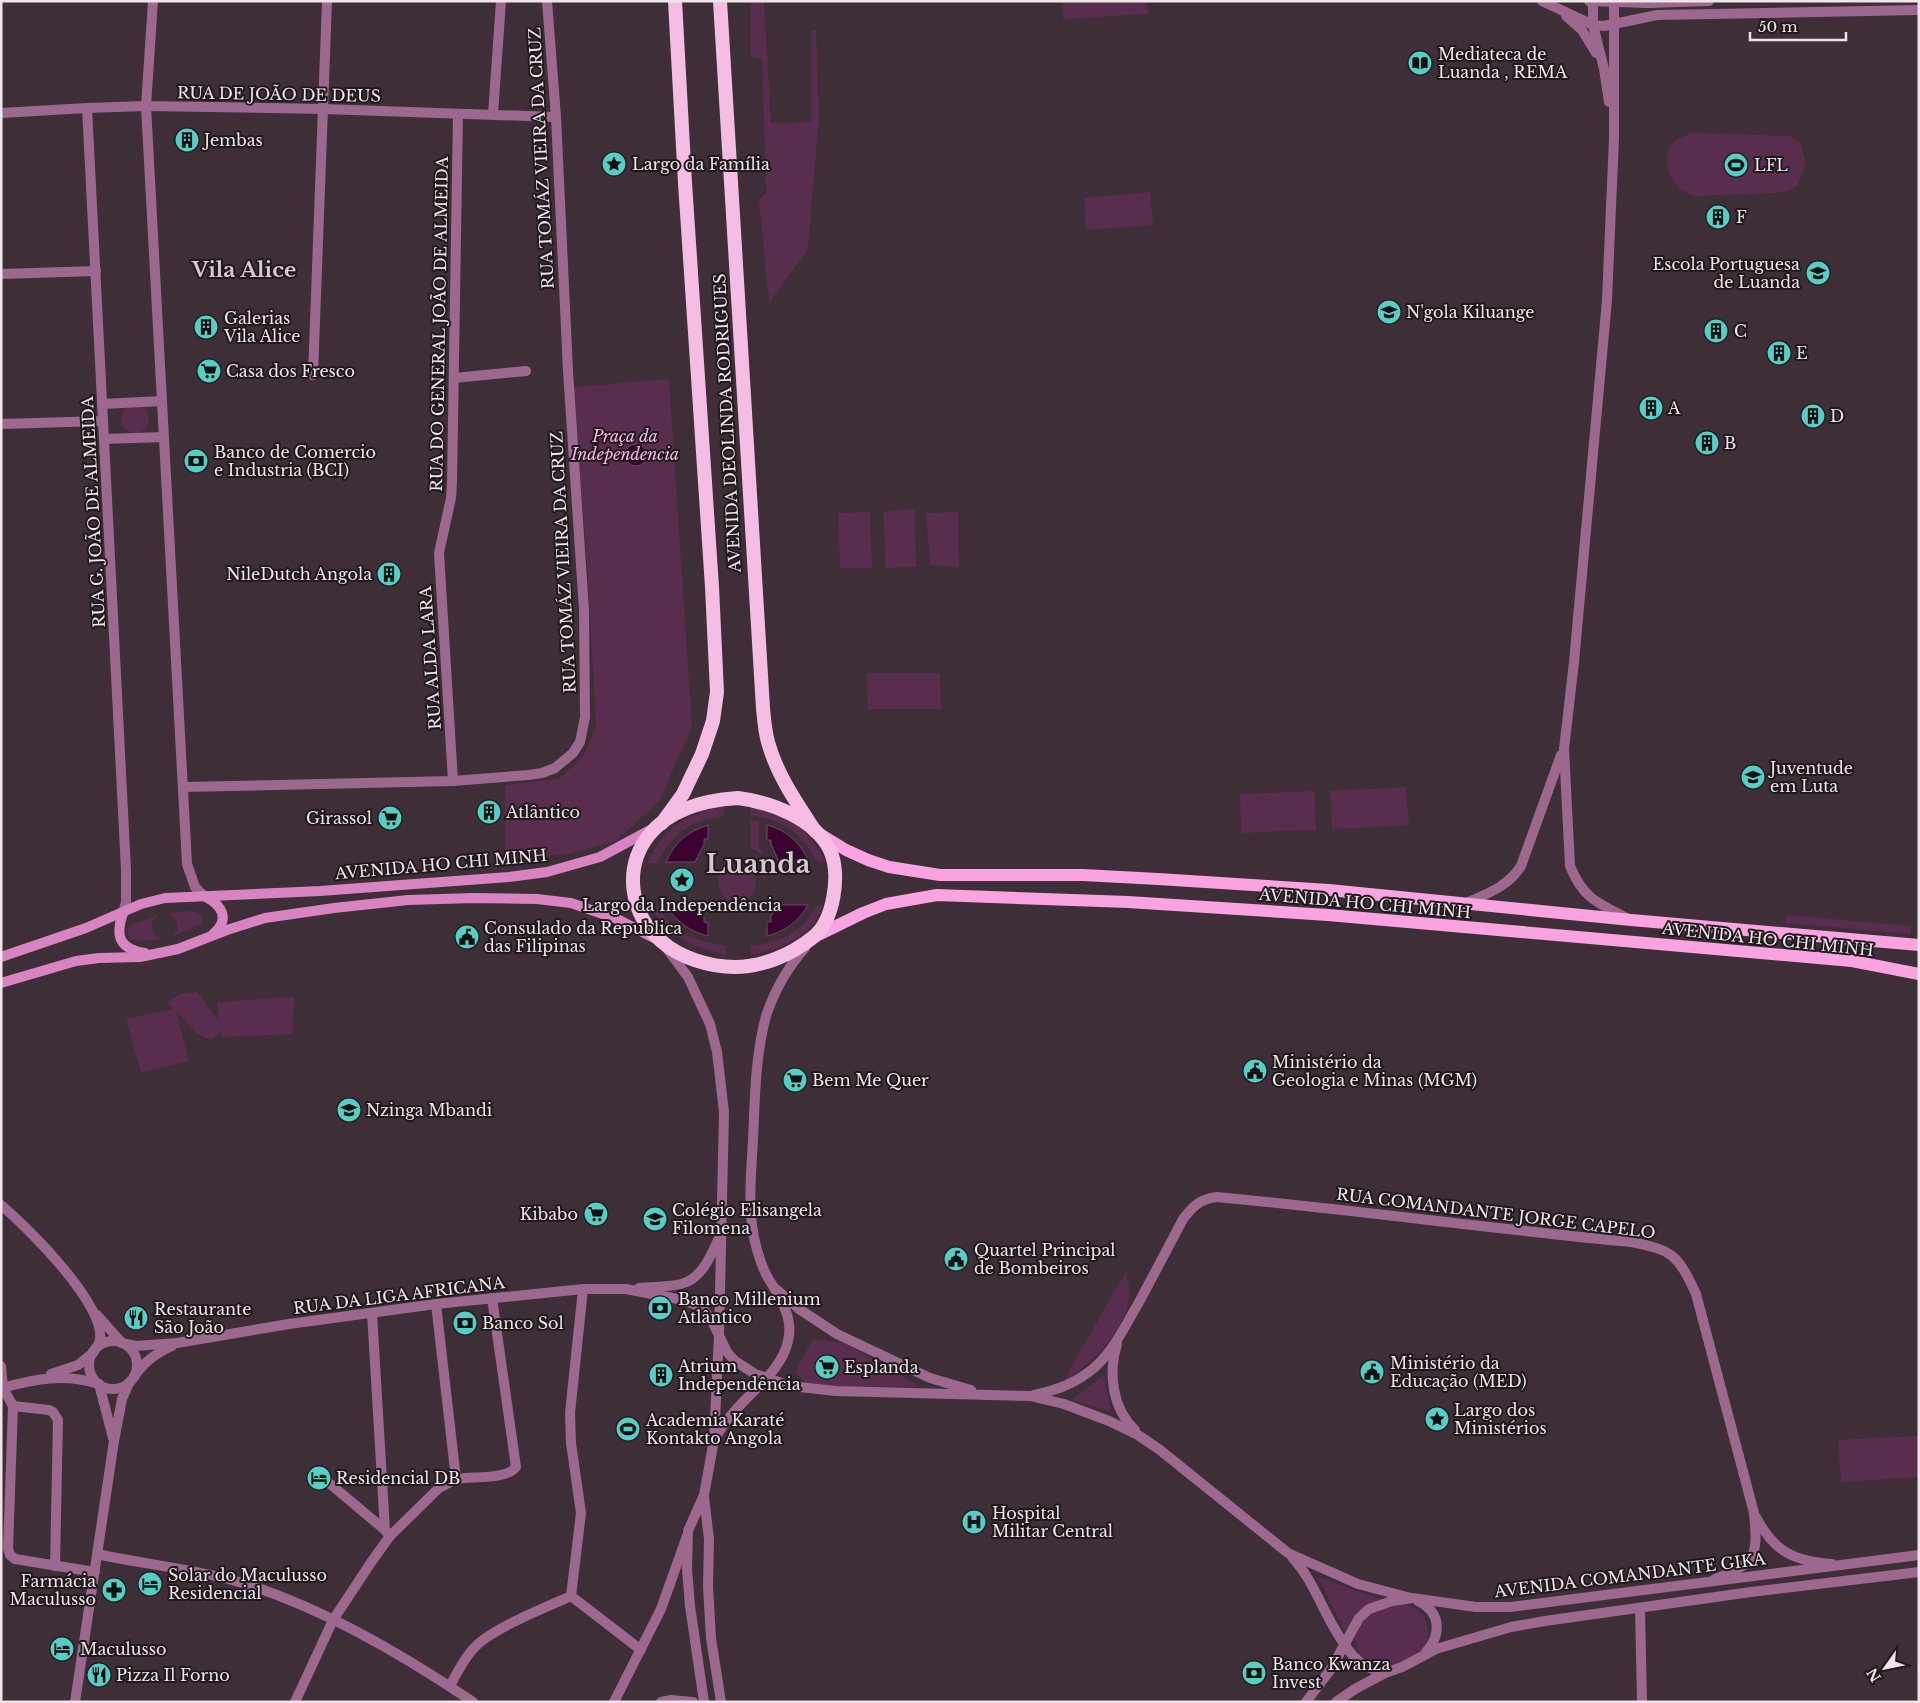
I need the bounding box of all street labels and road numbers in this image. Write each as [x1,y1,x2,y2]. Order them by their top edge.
street label: RUA TOMÁZ VIEIRA DA CRUZ [524,26,558,290]
street label: RUA DE JOÃO DE DEUS [177,81,381,106]
street label: RUA DO GENERAL JOÃO DE ALMEIDA [425,155,452,492]
street label: AVENIDA DEOLINDA RODRIGUES [709,273,745,574]
street label: RUA G. JOÃO DE ALMEIDA [76,395,109,628]
street label: RUA TOMÁZ VIEIRA DA CRUZ [546,430,580,694]
street label: RUA ALDA LARA [415,585,445,730]
street label: AVENIDA HO CHI MINH [333,845,548,883]
street label: AVENIDA HO CHI MINH [1257,884,1472,922]
street label: AVENIDA HO CHI MINH [1660,918,1875,960]
street label: RUA COMANDANTE JORGE CAPELO [1335,1183,1657,1243]
street label: RUA DA LIGA AFRICANA [292,1272,507,1318]
street label: AVENIDA COMANDANTE GIKA [1492,1548,1767,1602]

